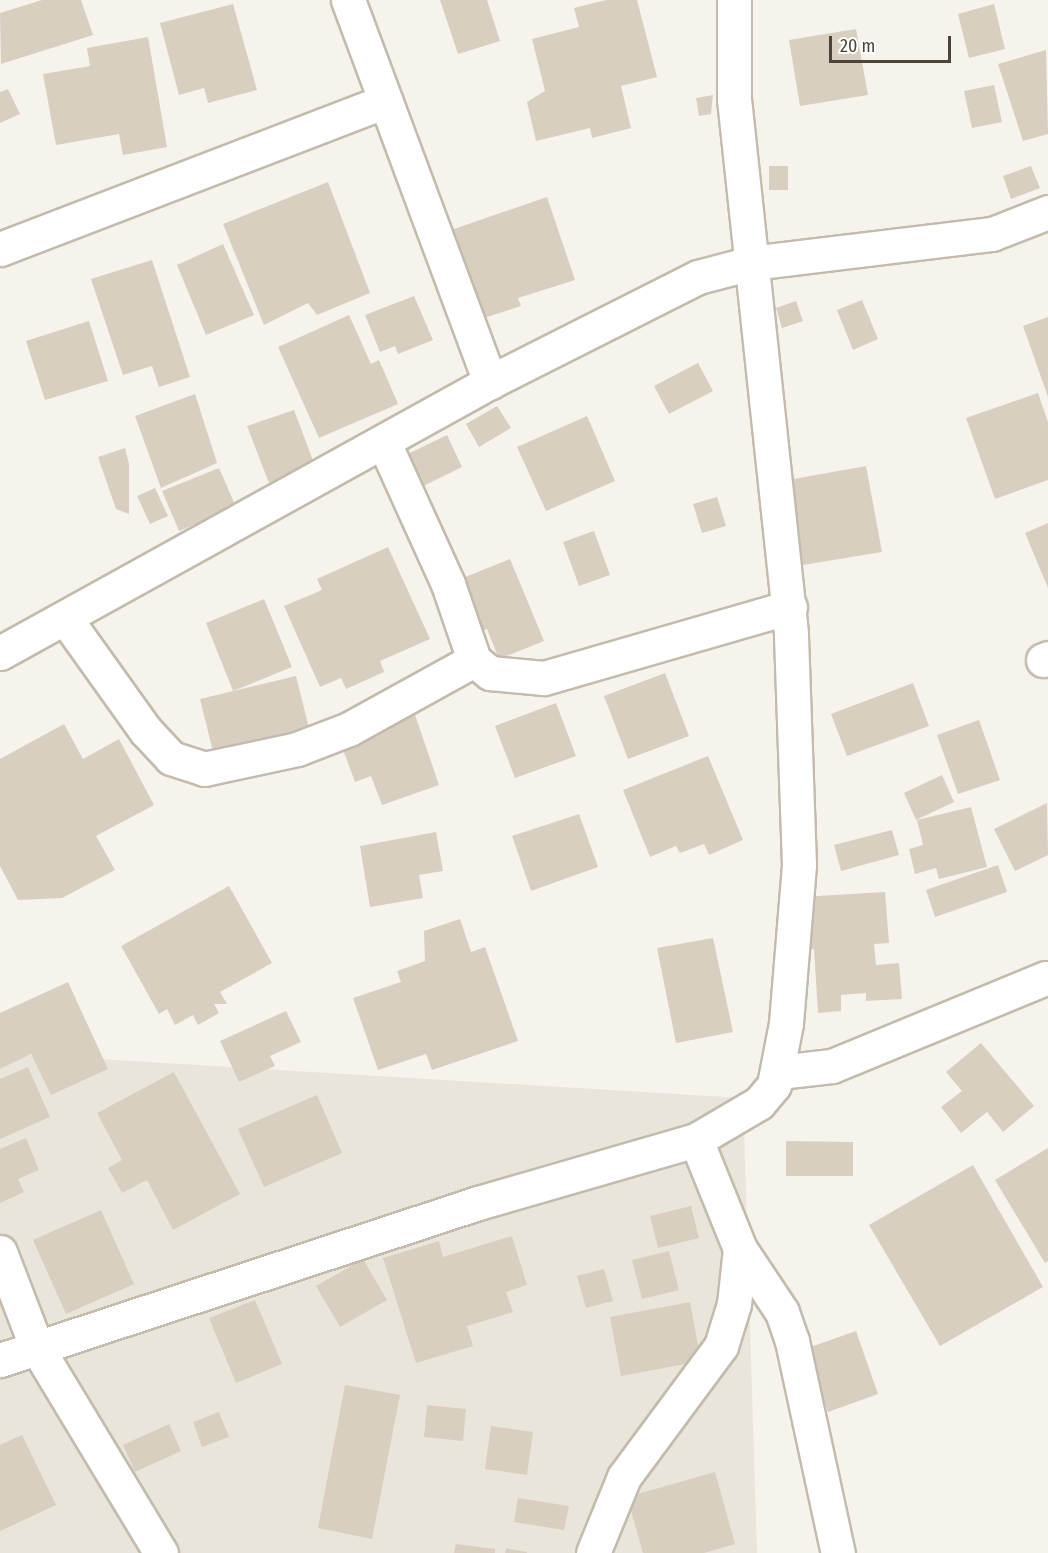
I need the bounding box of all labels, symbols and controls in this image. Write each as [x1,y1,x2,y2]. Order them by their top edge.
scale bar [832,24,954,62]
text: 20 m [840,35,875,57]

